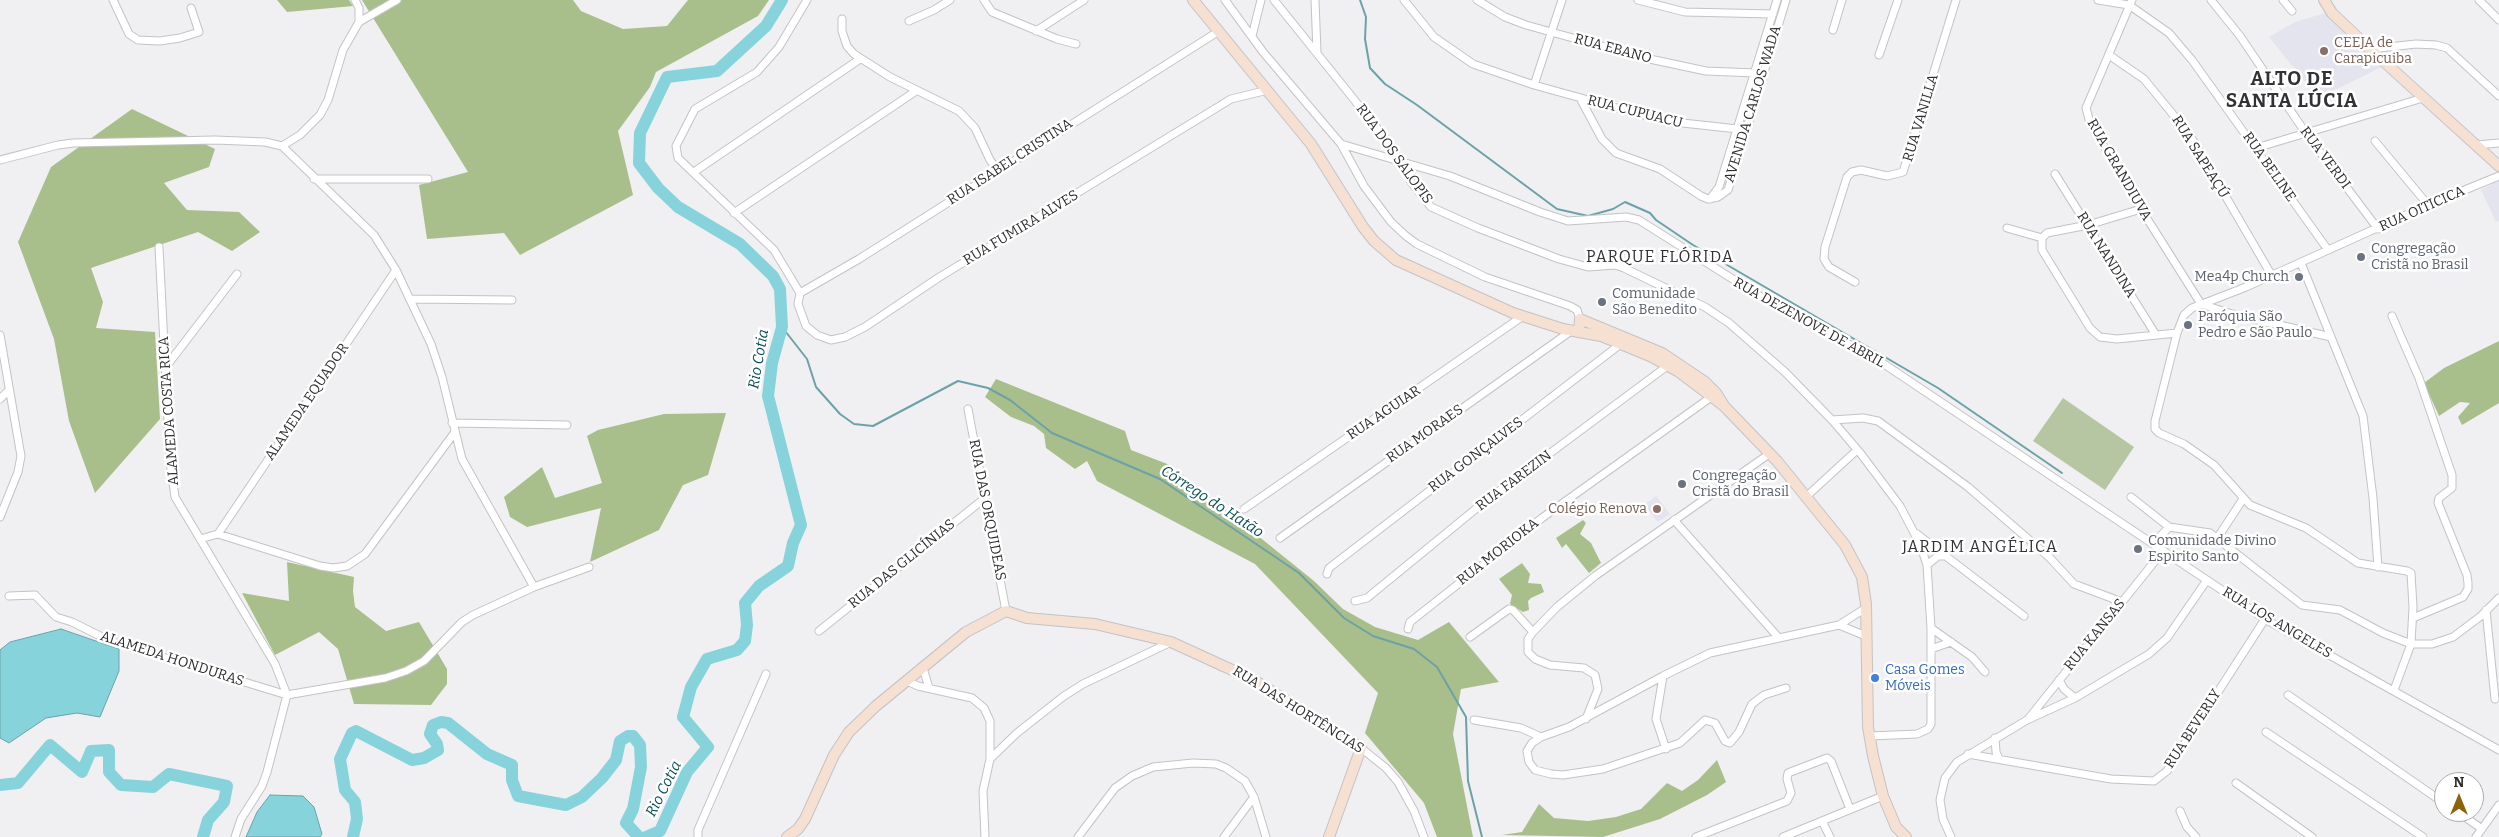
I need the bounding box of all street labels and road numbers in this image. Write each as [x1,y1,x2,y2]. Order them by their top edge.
street label: AVENIDA CARLOS WADA [1721,23,1785,185]
street label: RUA EBANO [1572,31,1654,67]
street label: RUA VANILLA [1900,72,1942,164]
street label: RUA CUPUACU [1586,92,1684,132]
street label: RUA DOS SALOPIS [1352,101,1436,207]
street label: RUA SAPEAÇÚ [2168,113,2232,201]
street label: RUA ISABEL CRISTINA [944,115,1076,209]
street label: RUA GRANDIUVA [2083,116,2155,224]
street label: RUA VERDI [2296,124,2354,192]
street label: RUA BELINE [2239,129,2299,205]
street label: RUA OITICICA [2377,183,2467,235]
street label: RUA FUMIRA ALVES [960,187,1082,269]
street label: RUA NANDINA [2073,209,2139,301]
street label: RUA DEZENOVE DE ABRIL [1730,274,1888,372]
street label: ALAMEDA COSTA RICA [155,336,183,486]
street label: ALAMEDA EQUADOR [261,340,353,464]
street label: RUA AGUIAR [1344,382,1424,444]
street label: RUA MORAES [1383,401,1467,467]
street label: RUA GONÇALVES [1425,414,1527,496]
street label: RUA DAS ORQUIDEAS [965,438,1009,582]
street label: RUA FAREZIN [1473,447,1555,515]
street label: RUA MORIOKA [1454,515,1542,589]
street label: RUA DAS GLICÍNIAS [845,516,959,612]
street label: RUA LOS ANGELES [2219,584,2335,662]
street label: RUA KANSAS [2061,596,2129,674]
street label: ALAMEDA HONDURAS [98,628,246,690]
street label: RUA DAS HORTÊNCIAS [1229,663,1367,757]
street label: RUA BEVERLY [2161,686,2225,772]

